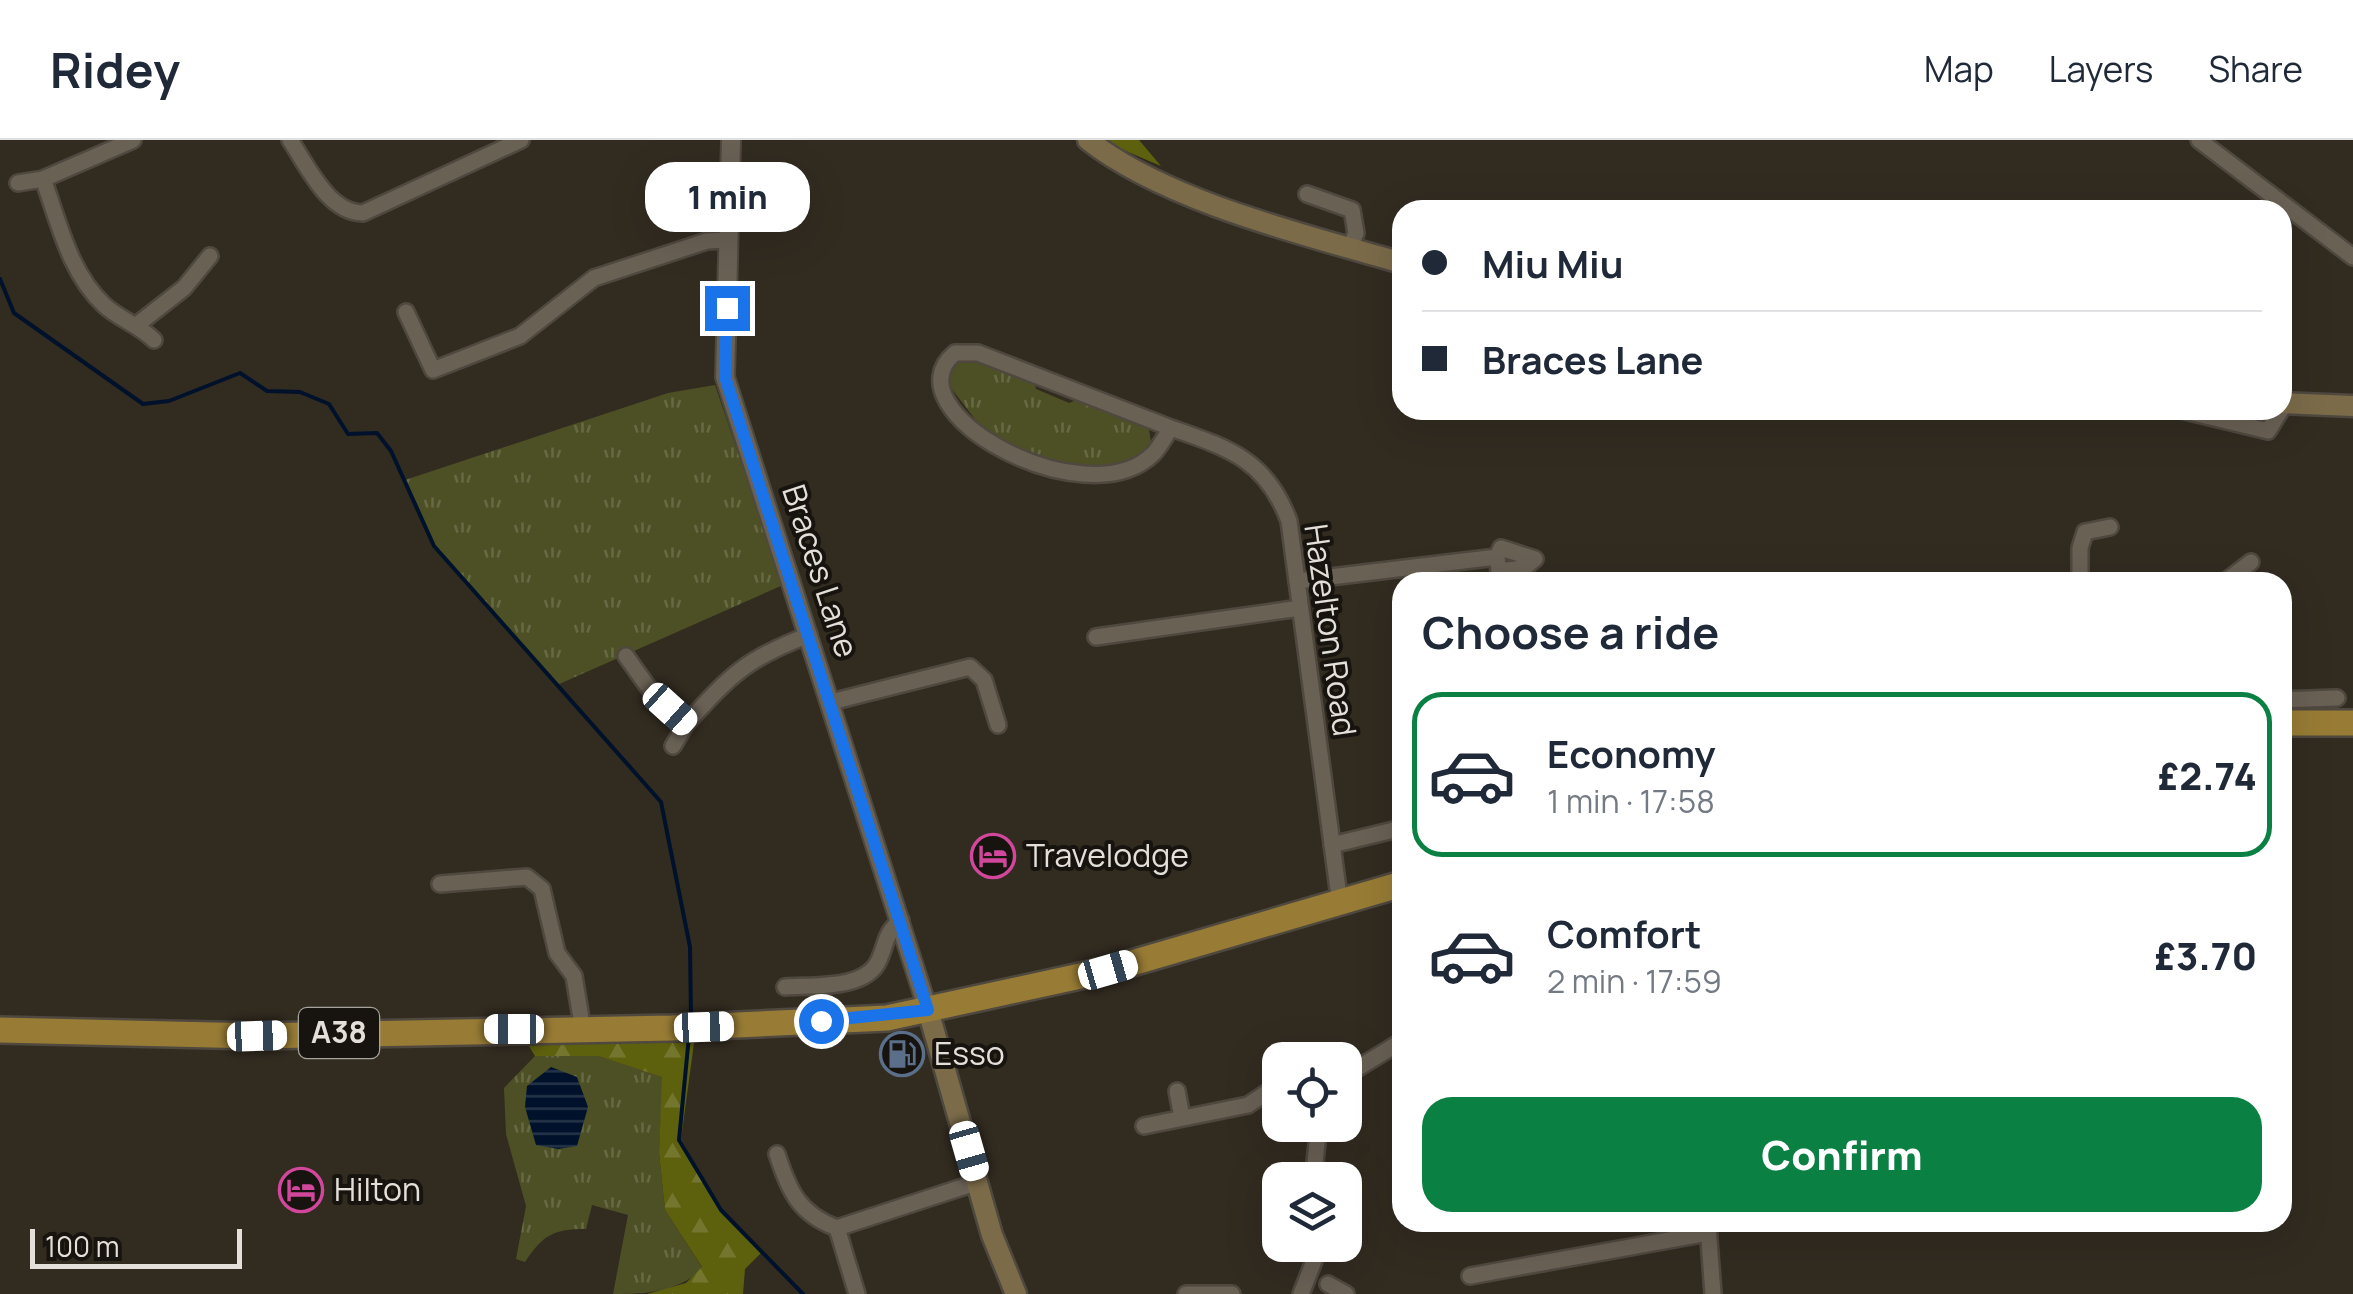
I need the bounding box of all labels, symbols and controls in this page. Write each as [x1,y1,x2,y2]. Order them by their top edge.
text: Ridey [50,37,180,102]
text: Map [1924,45,1994,93]
text: Layers [2049,45,2153,93]
text: Share [2208,45,2303,93]
callout: 1 min [644,163,810,233]
text: 1 min [687,175,768,219]
text: Miu Miu [1482,237,1623,289]
route end [705,286,750,331]
text: Braces Lane [1482,333,1703,385]
street label: Braces Lane [772,479,870,663]
street label: Hazelton Road [1294,521,1368,739]
text: Choose a ride [1422,601,1719,663]
car [638,678,702,740]
text: Economy [1547,727,1716,779]
icon: car [1427,730,1517,820]
text: £2.74 [2158,749,2257,801]
text: 1 min · 17:58 [1547,779,1715,823]
hotel icon: Travelodge [970,833,1016,879]
place label: Travelodge [1026,833,1189,877]
text: Comfort [1547,907,1701,959]
icon: car [1427,910,1517,1000]
text: £3.70 [2154,929,2257,981]
car [1075,947,1141,993]
text: 2 min · 17:59 [1547,959,1722,1003]
route start [799,999,844,1044]
road number: A38 [299,1008,379,1058]
car [673,1011,735,1043]
car [484,1014,544,1044]
car [226,1020,288,1052]
fuel station icon: Esso [879,1031,925,1077]
place label: Esso [934,1031,1005,1075]
map controls [1262,1042,1362,1262]
button: locate [1262,1042,1362,1142]
button: Confirm [1422,1097,2262,1212]
car [946,1118,992,1184]
button: layers [1262,1162,1362,1262]
hotel icon: Hilton [278,1167,324,1213]
place label: Hilton [334,1167,421,1211]
scale bar [30,1224,242,1268]
text: 100 m [45,1227,119,1265]

